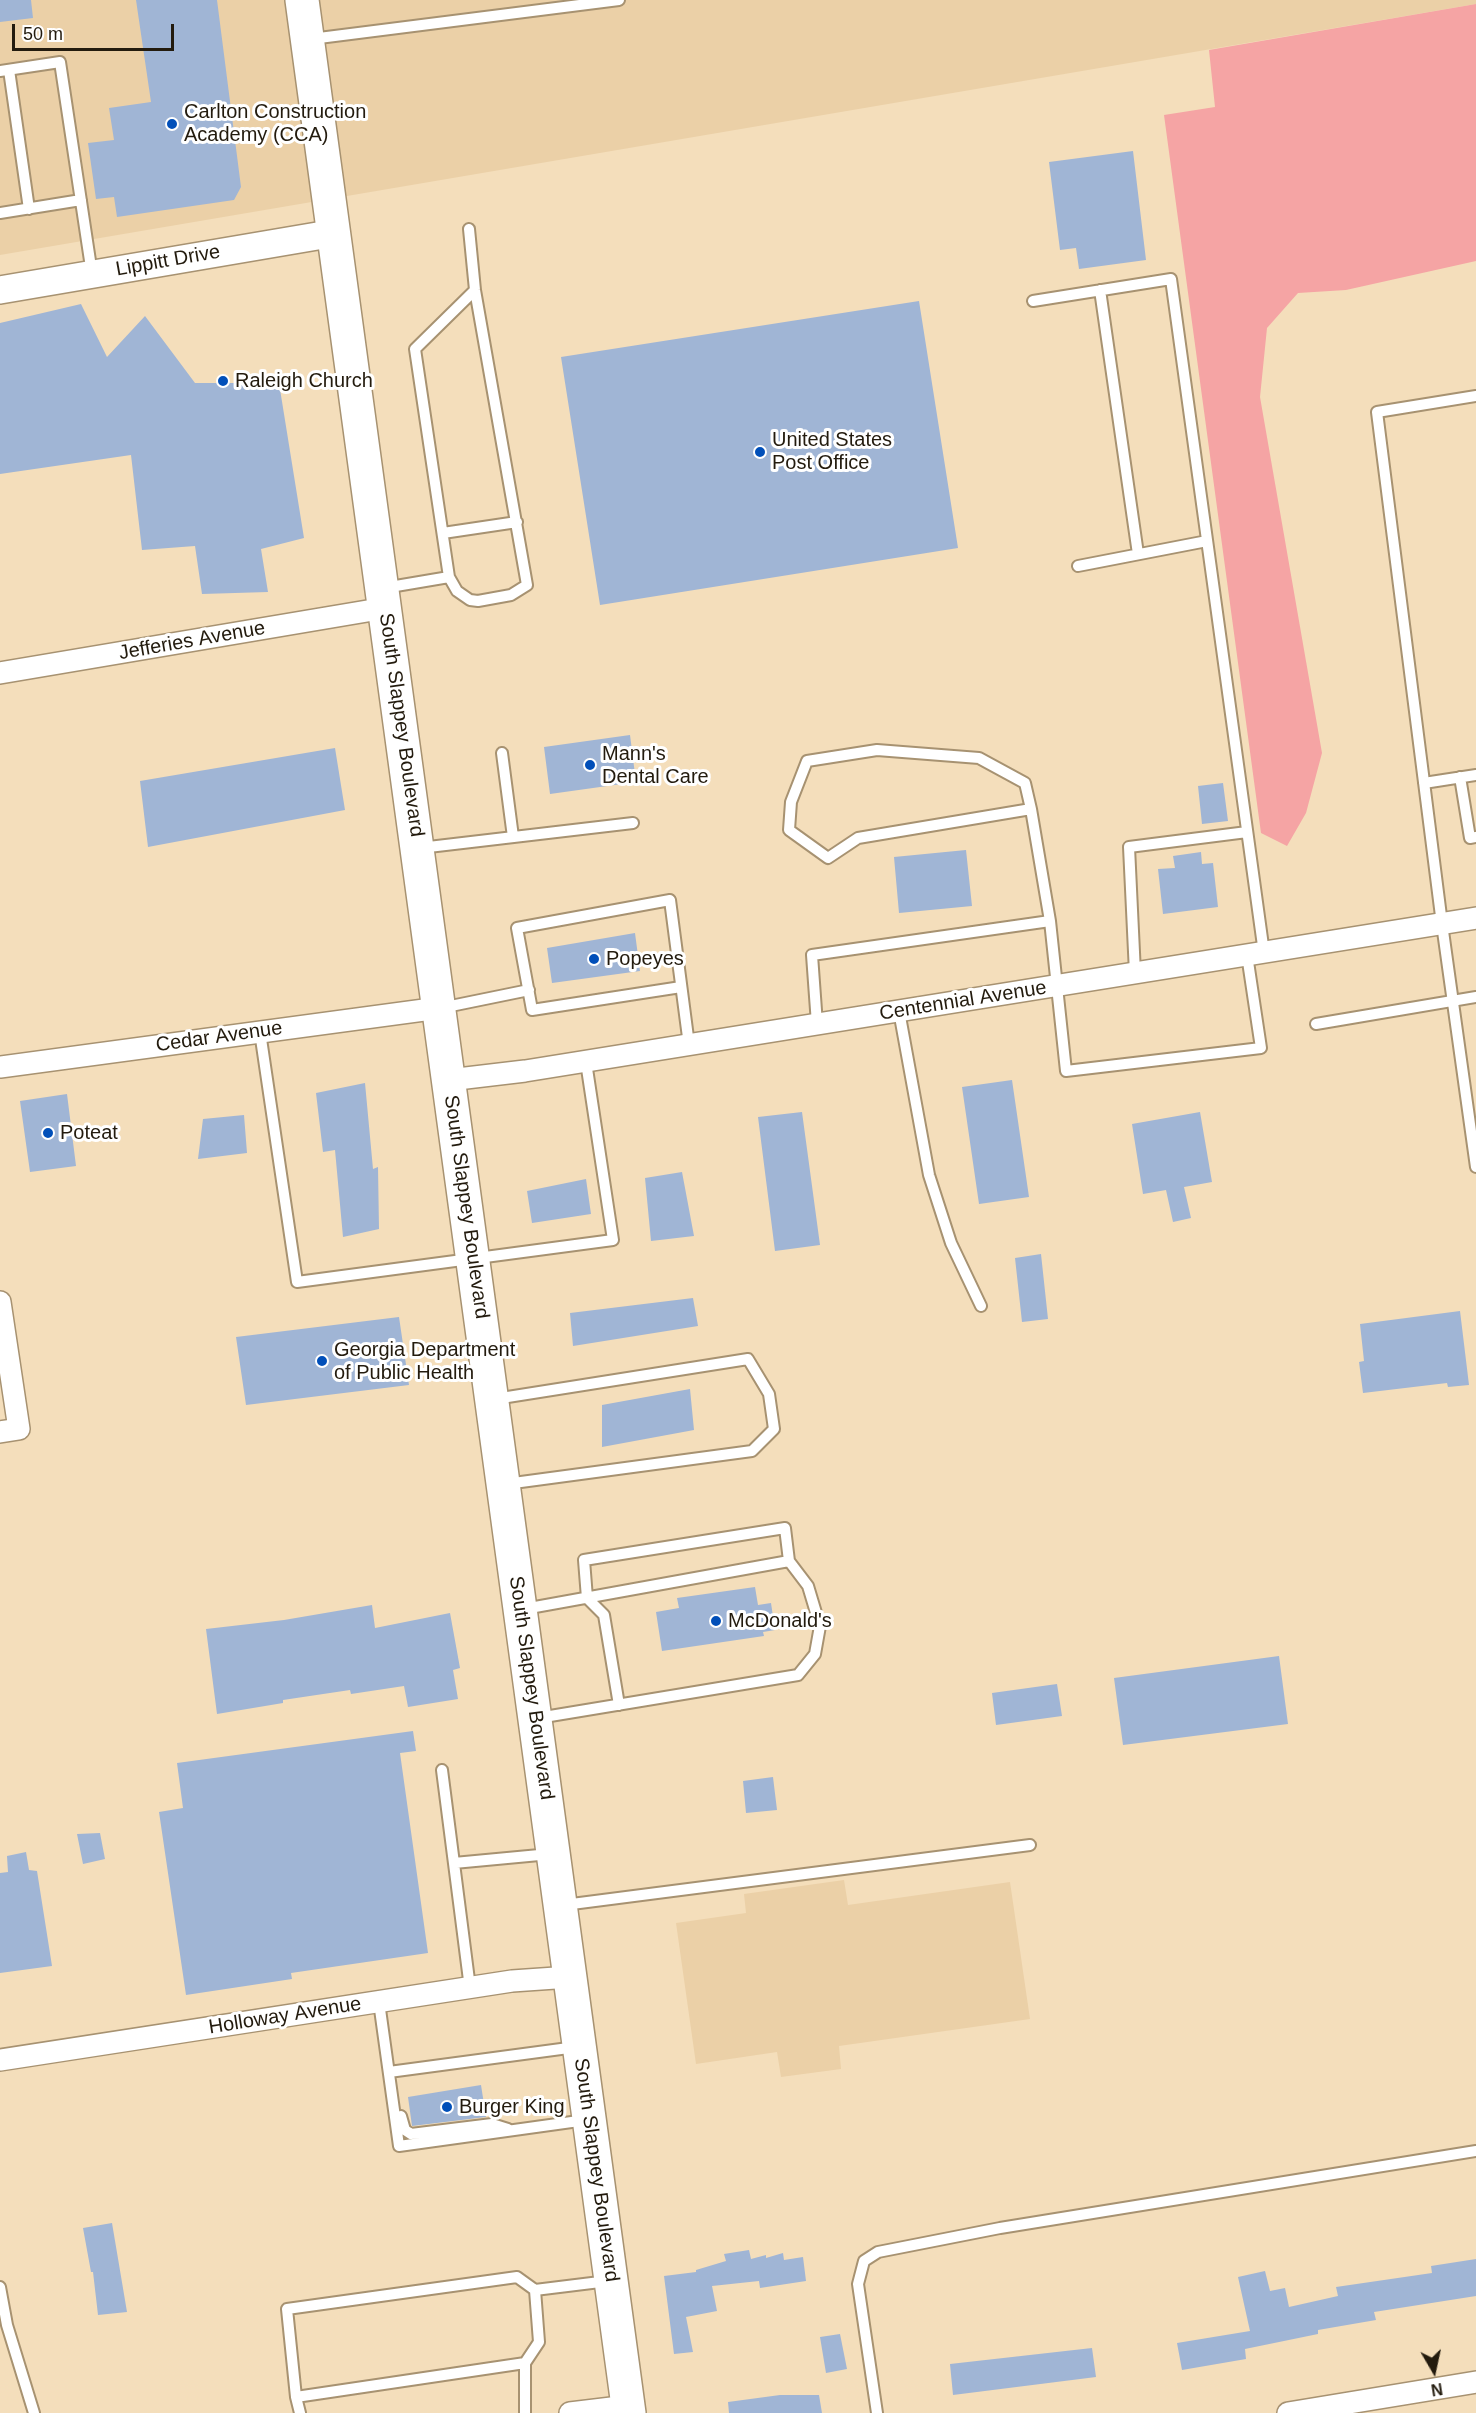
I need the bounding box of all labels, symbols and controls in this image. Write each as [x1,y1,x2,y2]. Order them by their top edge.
scale bar [15,12,177,50]
text: 50 m [23,24,63,44]
place label: Carlton Construction Academy (CCA) [184,100,366,147]
marker: Carlton Construction Academy (CCA) [165,117,179,131]
street label: Lippitt Drive [114,240,222,282]
place label: Raleigh Church [235,369,373,393]
marker: Raleigh Church [216,374,230,388]
place label: United States Post Office [772,428,892,475]
marker: United States Post Office [753,445,767,459]
street label: South Slappey Boulevard [373,612,429,838]
street label: Jefferies Avenue [117,616,267,666]
place label: Mann's Dental Care [602,742,709,789]
marker: Mann's Dental Care [583,758,597,772]
place label: Popeyes [606,947,684,971]
marker: Popeyes [587,952,601,966]
street label: Centennial Avenue [878,976,1048,1026]
street label: Cedar Avenue [154,1016,284,1058]
street label: South Slappey Boulevard [438,1094,494,1320]
place label: Poteat [60,1121,118,1145]
marker: Poteat [41,1126,55,1140]
place label: Georgia Department of Public Health [334,1338,515,1385]
marker: Georgia Department of Public Health [315,1354,329,1368]
street label: South Slappey Boulevard [503,1575,559,1801]
place label: McDonald's [728,1609,832,1633]
marker: McDonald's [709,1614,723,1628]
street label: Holloway Avenue [207,1992,363,2040]
street label: South Slappey Boulevard [568,2057,624,2283]
place label: Burger King [459,2095,565,2119]
marker: Burger King [440,2100,454,2114]
north arrow [1404,2341,1464,2401]
text: N [1430,2380,1444,2399]

